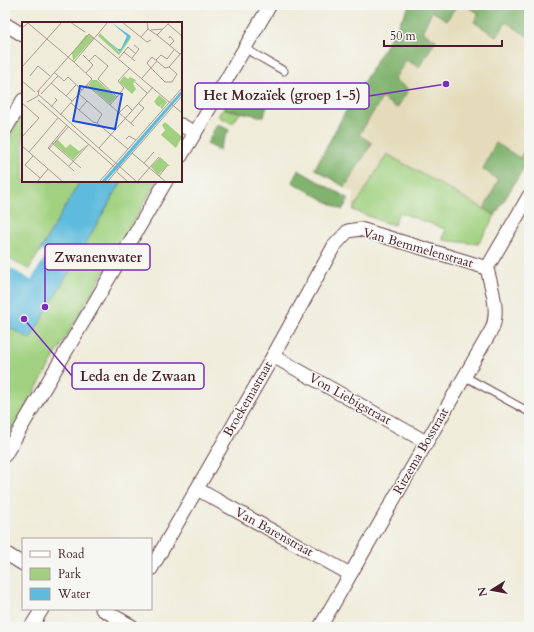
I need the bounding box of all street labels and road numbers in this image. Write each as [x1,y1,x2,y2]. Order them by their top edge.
street label: Van Bemmelenstraat [361,224,475,272]
street label: Broekemastraat [219,358,277,440]
street label: Von Liebigstraat [306,369,394,429]
street label: Ritzema Bosstraat [389,404,453,498]
street label: Van Barenstraat [232,503,316,561]

